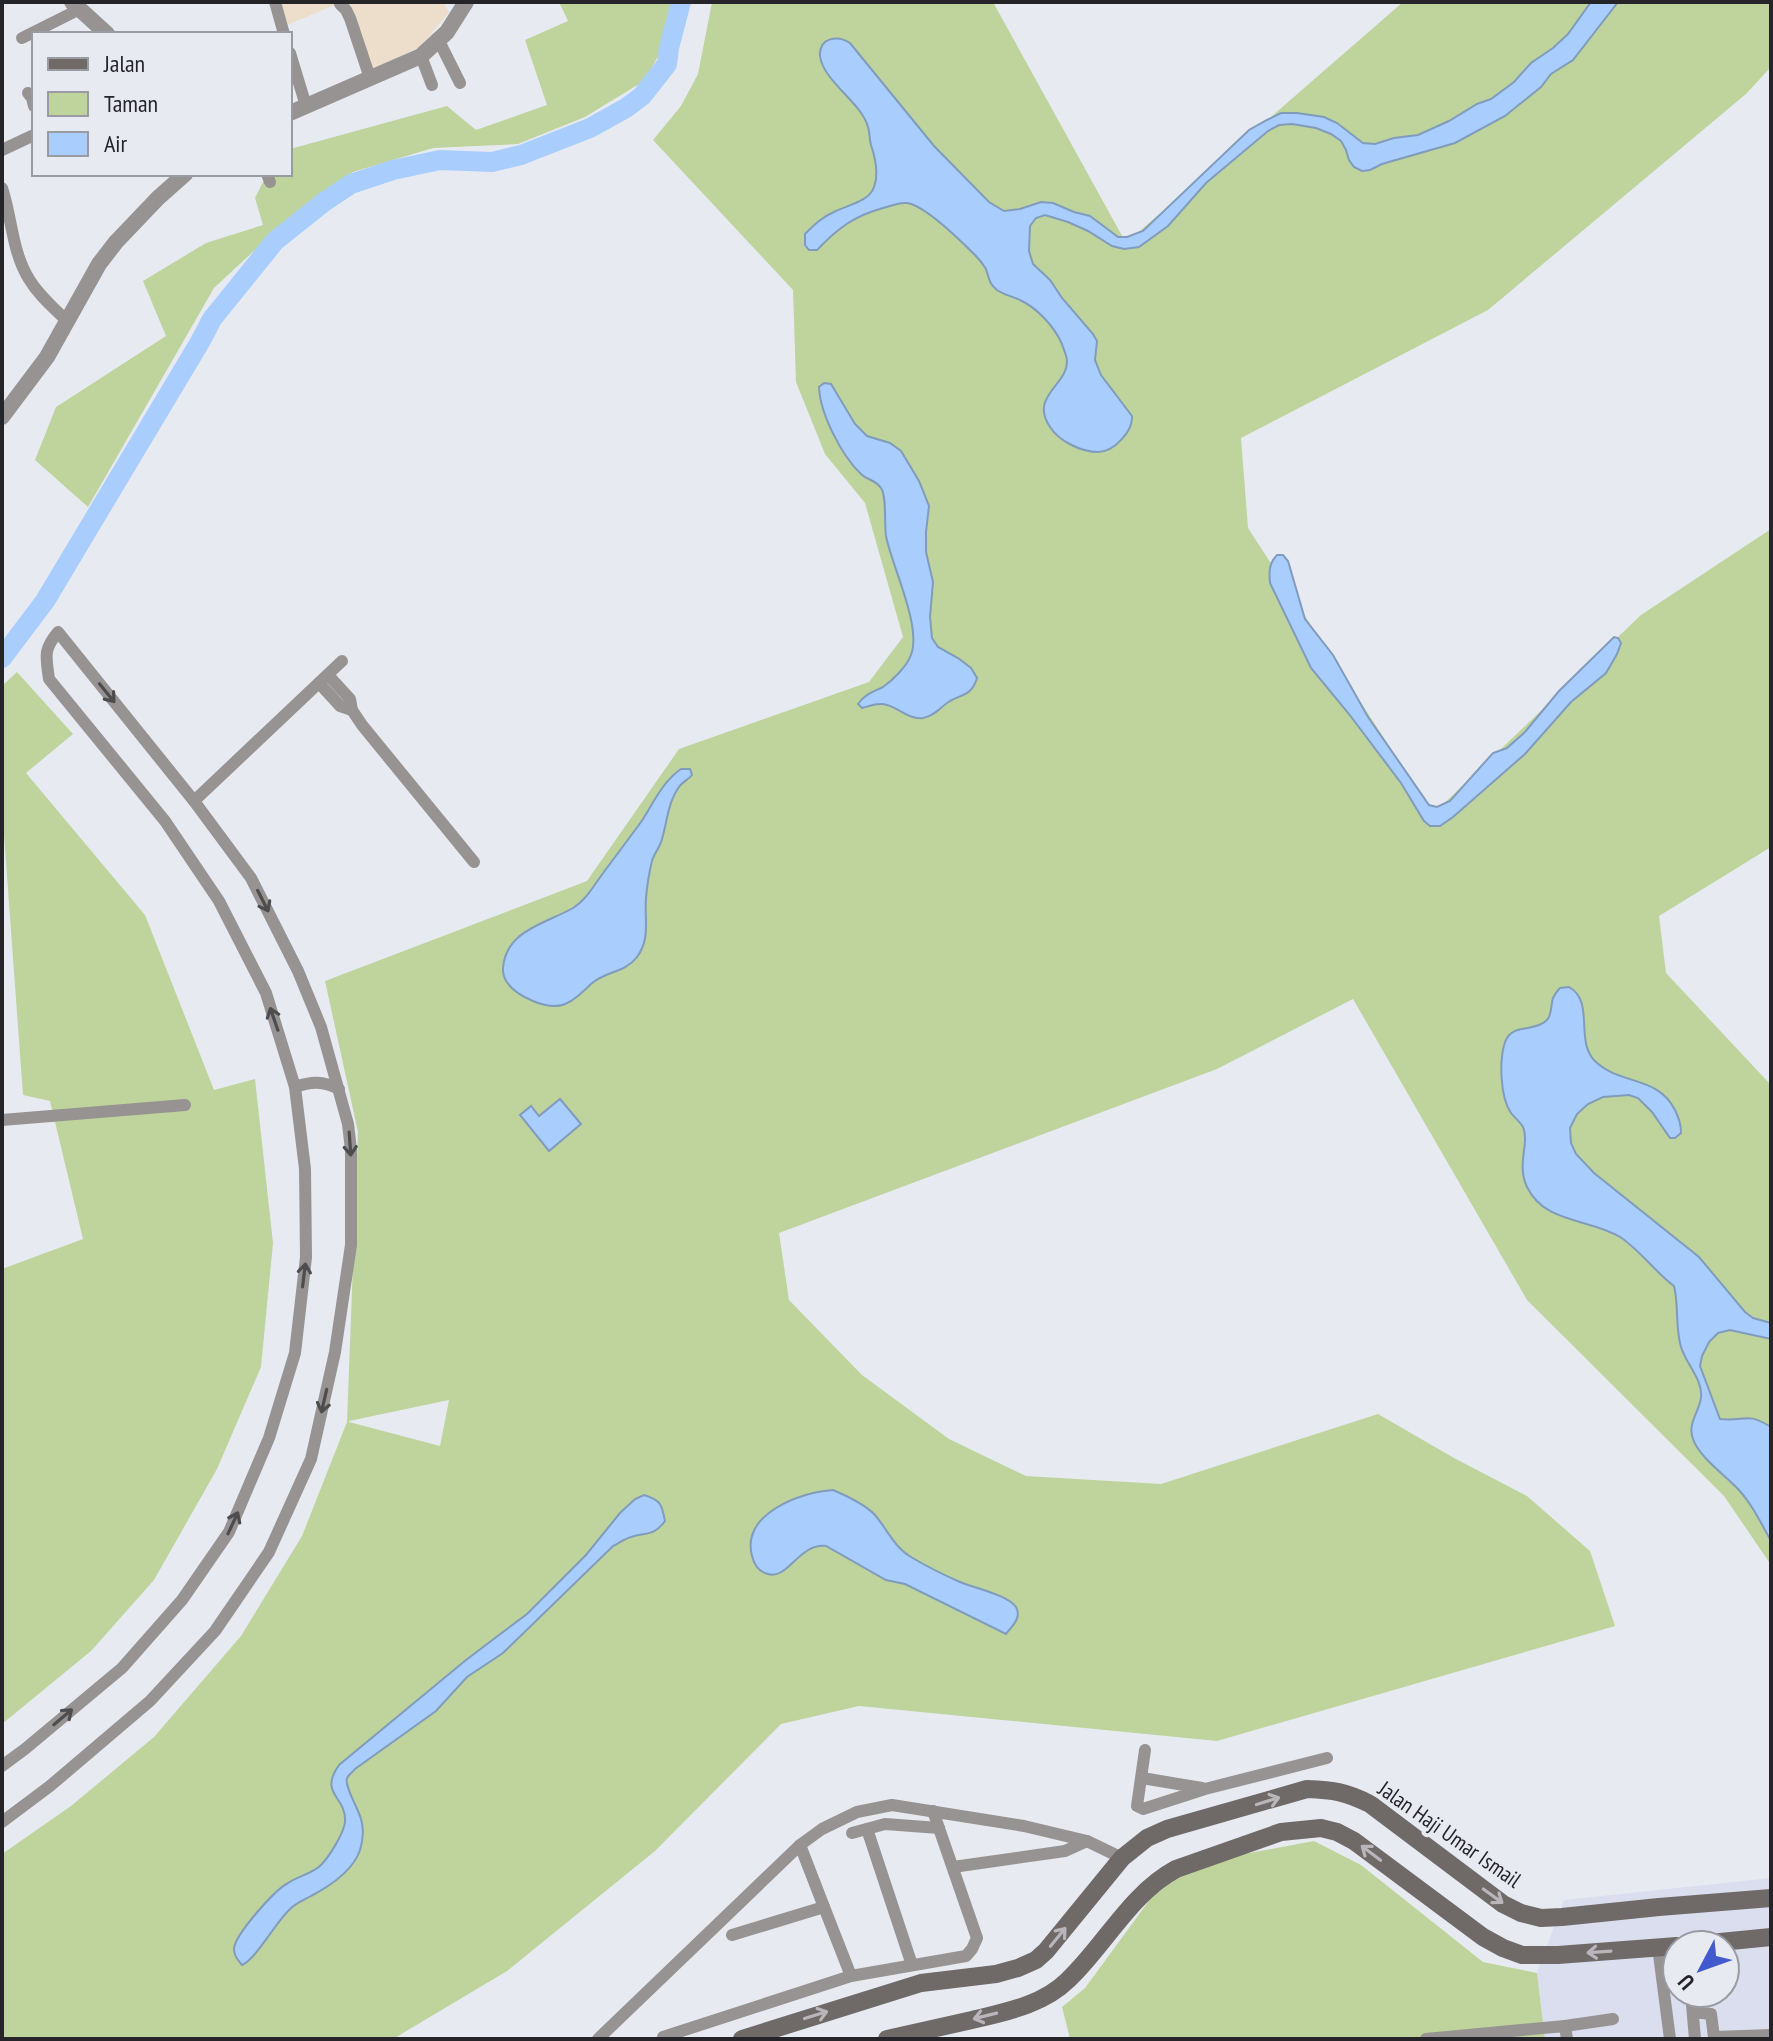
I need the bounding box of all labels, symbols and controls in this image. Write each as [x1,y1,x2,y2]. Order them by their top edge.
legend [32,32,292,176]
text: Jalan [103,48,145,79]
text: Taman [104,88,158,119]
text: Air [104,128,128,159]
one-way arrow [98,682,116,703]
one-way arrow [255,888,271,912]
one-way arrow [266,1006,281,1031]
one-way arrow [343,1130,358,1157]
one-way arrow [296,1262,311,1289]
one-way arrow [316,1388,331,1414]
one-way arrow [226,1511,241,1535]
one-way arrow [52,1708,73,1726]
street label: Jalan Haji Umar Ismail [1372,1774,1528,1894]
one-way arrow [1254,1793,1280,1808]
one-way arrow [1361,1845,1382,1862]
one-way arrow [1482,1887,1503,1904]
one-way arrow [1049,1927,1067,1947]
north arrow [1661,1929,1741,2009]
one-way arrow [1586,1945,1613,1960]
text: U [1672,1969,1700,1996]
one-way arrow [803,2007,829,2022]
one-way arrow [973,2010,999,2025]

